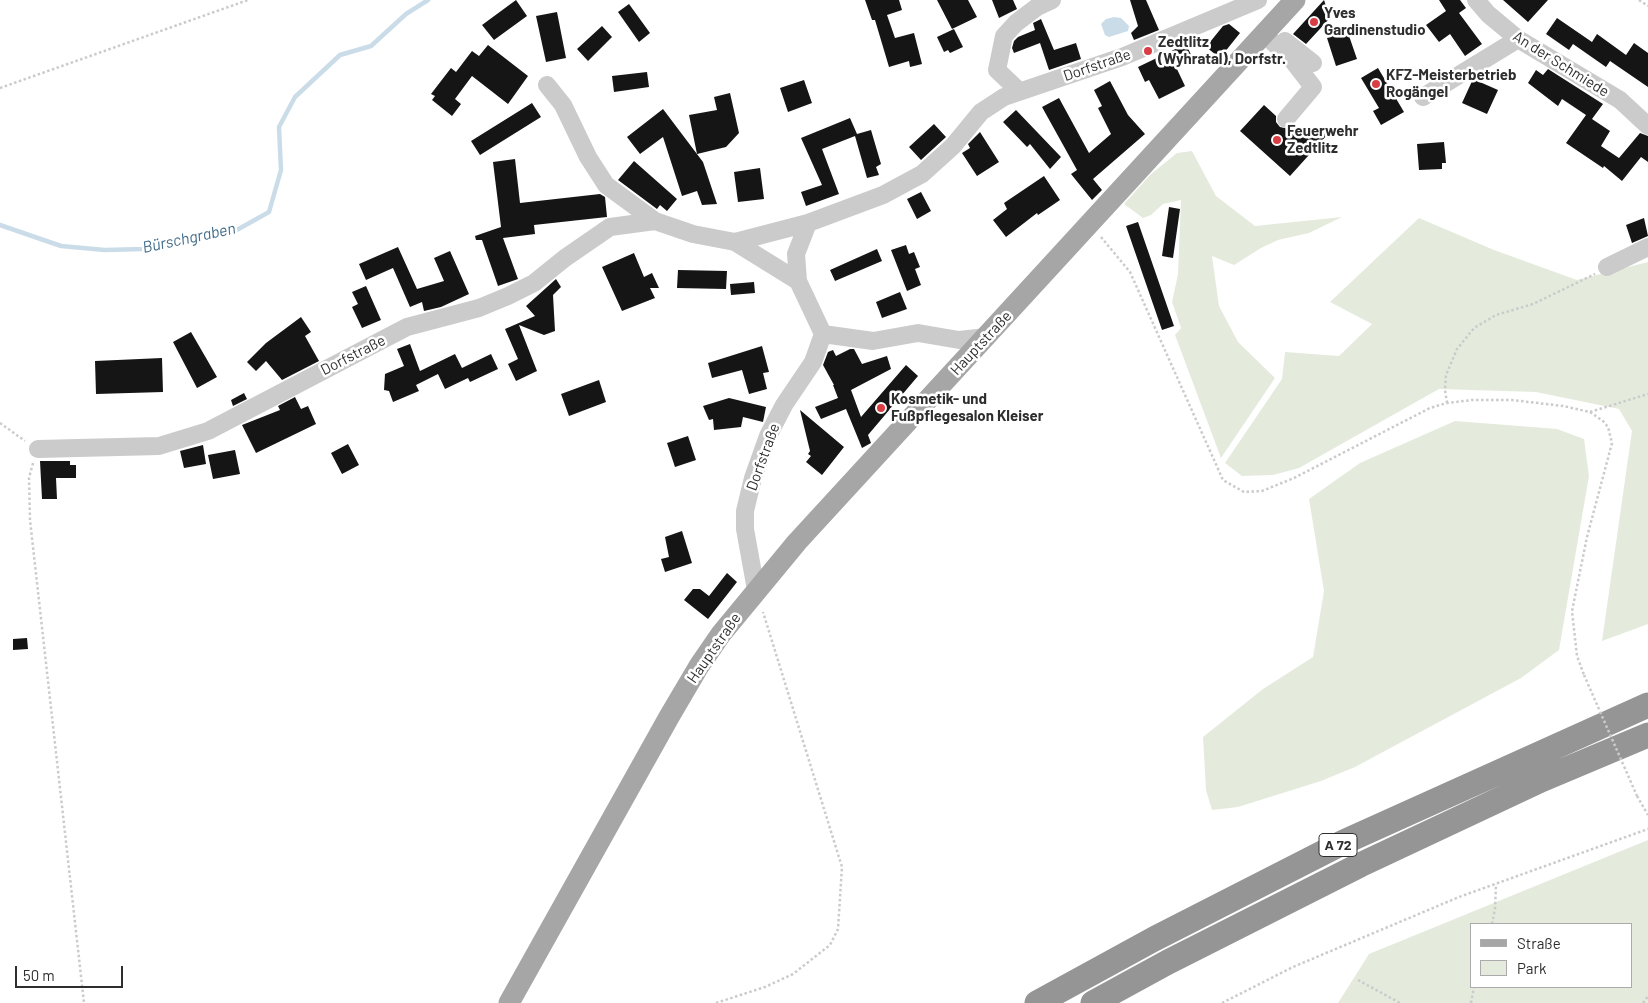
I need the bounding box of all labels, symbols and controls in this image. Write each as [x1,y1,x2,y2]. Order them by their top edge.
place label: Yves Gardinenstudio [1324,4,1426,39]
marker: Yves Gardinenstudio [1308,16,1320,28]
street label: An der Schmiede [1510,27,1612,101]
place label: Zedtlitz (Wyhratal), Dorfstr. [1158,33,1286,68]
street label: Dorfstraße [1061,45,1133,85]
marker: Zedtlitz (Wyhratal), Dorfstr. [1142,45,1154,57]
place label: KFZ-Meisterbetrieb Rogängel [1386,66,1516,101]
marker: KFZ-Meisterbetrieb Rogängel [1370,78,1382,90]
place label: Feuerwehr Zedtlitz [1287,122,1358,157]
marker: Feuerwehr Zedtlitz [1271,134,1283,146]
water label: Bürschgraben [141,219,237,257]
street label: Hauptstraße [947,307,1015,379]
street label: Dorfstraße [318,331,388,379]
place label: Kosmetik- und Fußpflegesalon Kleiser [891,390,1043,425]
marker: Kosmetik- und Fußpflegesalon Kleiser [875,402,887,414]
street label: Dorfstraße [743,421,783,493]
street label: Hauptstraße [683,610,745,686]
road number: A 72 [1319,834,1357,856]
legend [1470,923,1633,988]
text: Straße [1517,934,1561,952]
scale bar [18,956,125,988]
text: Park [1517,959,1546,977]
text: 50 m [23,966,55,984]

